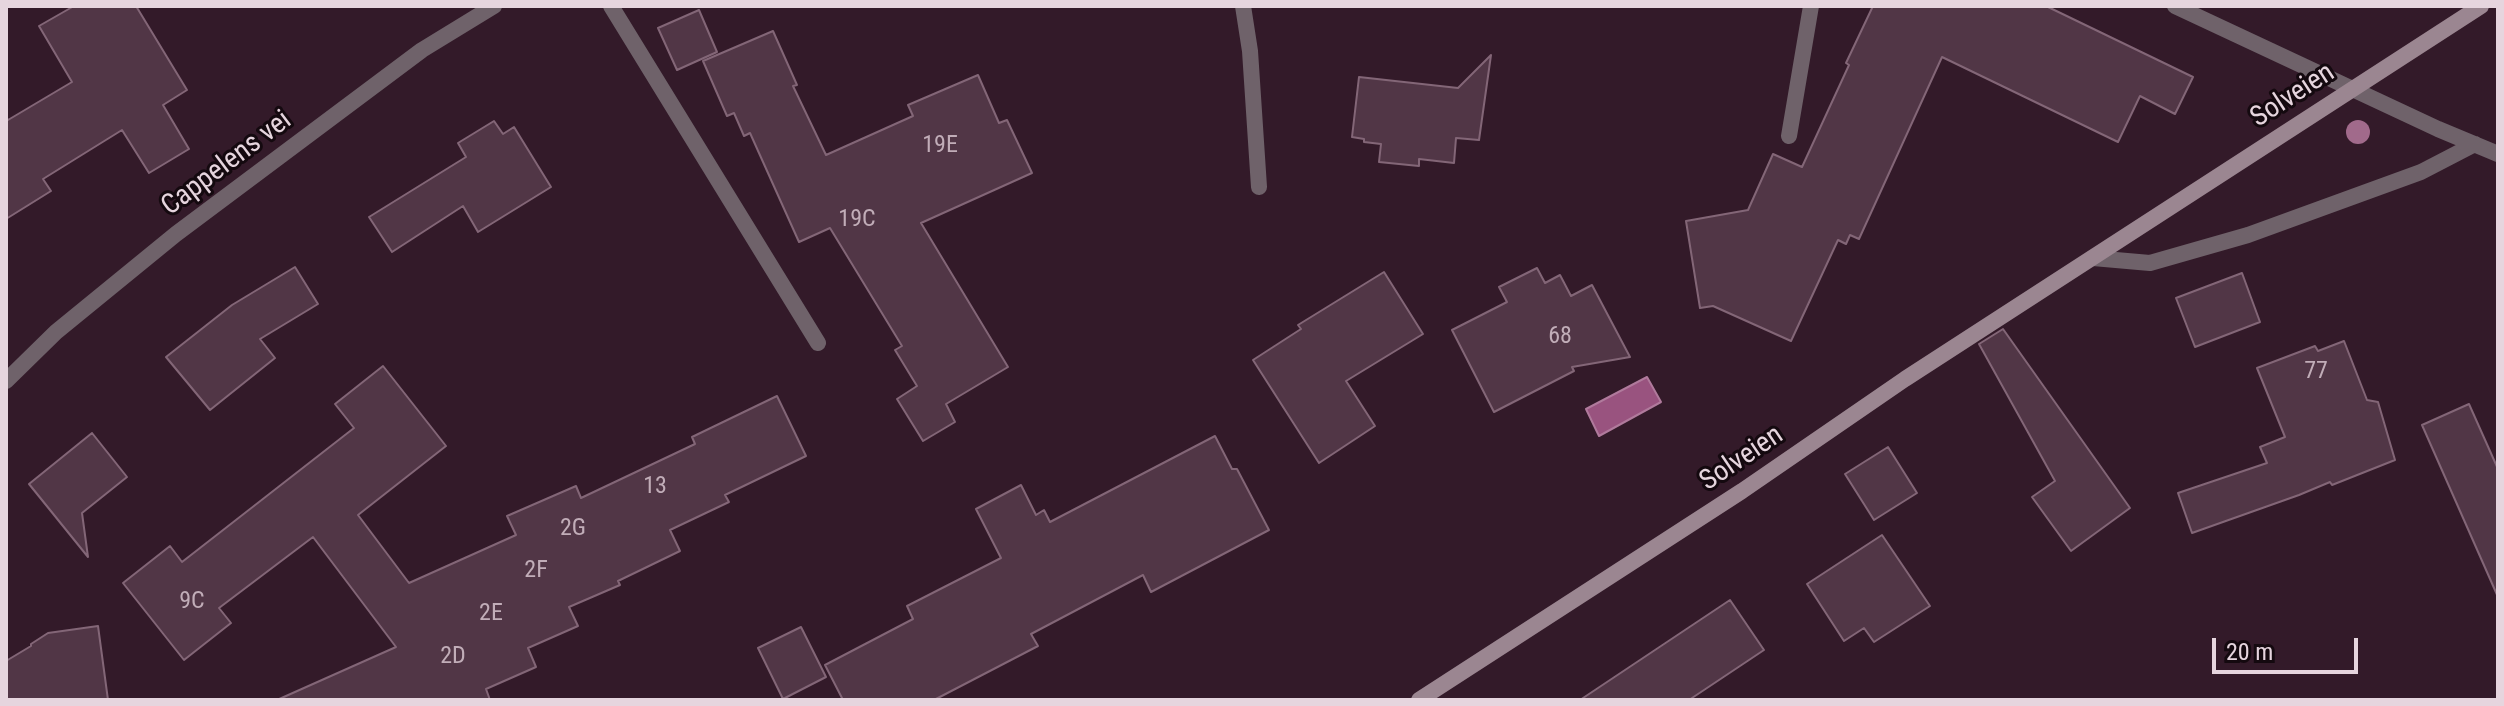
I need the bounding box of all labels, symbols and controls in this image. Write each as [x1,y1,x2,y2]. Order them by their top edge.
street label: Solveien [2245,57,2341,135]
street label: Cappelens vei [156,104,298,224]
house number: 19E [922,132,958,160]
house number: 19C [838,206,876,234]
house number: 68 [1548,323,1572,351]
house number: 77 [2304,358,2328,386]
street label: Solveien [1694,419,1790,499]
house number: 13 [643,473,667,501]
house number: 2G [560,515,586,543]
house number: 2F [524,557,548,585]
house number: 9C [179,588,205,616]
house number: 2E [479,600,503,628]
scale bar [2216,622,2362,672]
text: 20 m [2226,638,2273,666]
house number: 2D [440,643,466,671]

